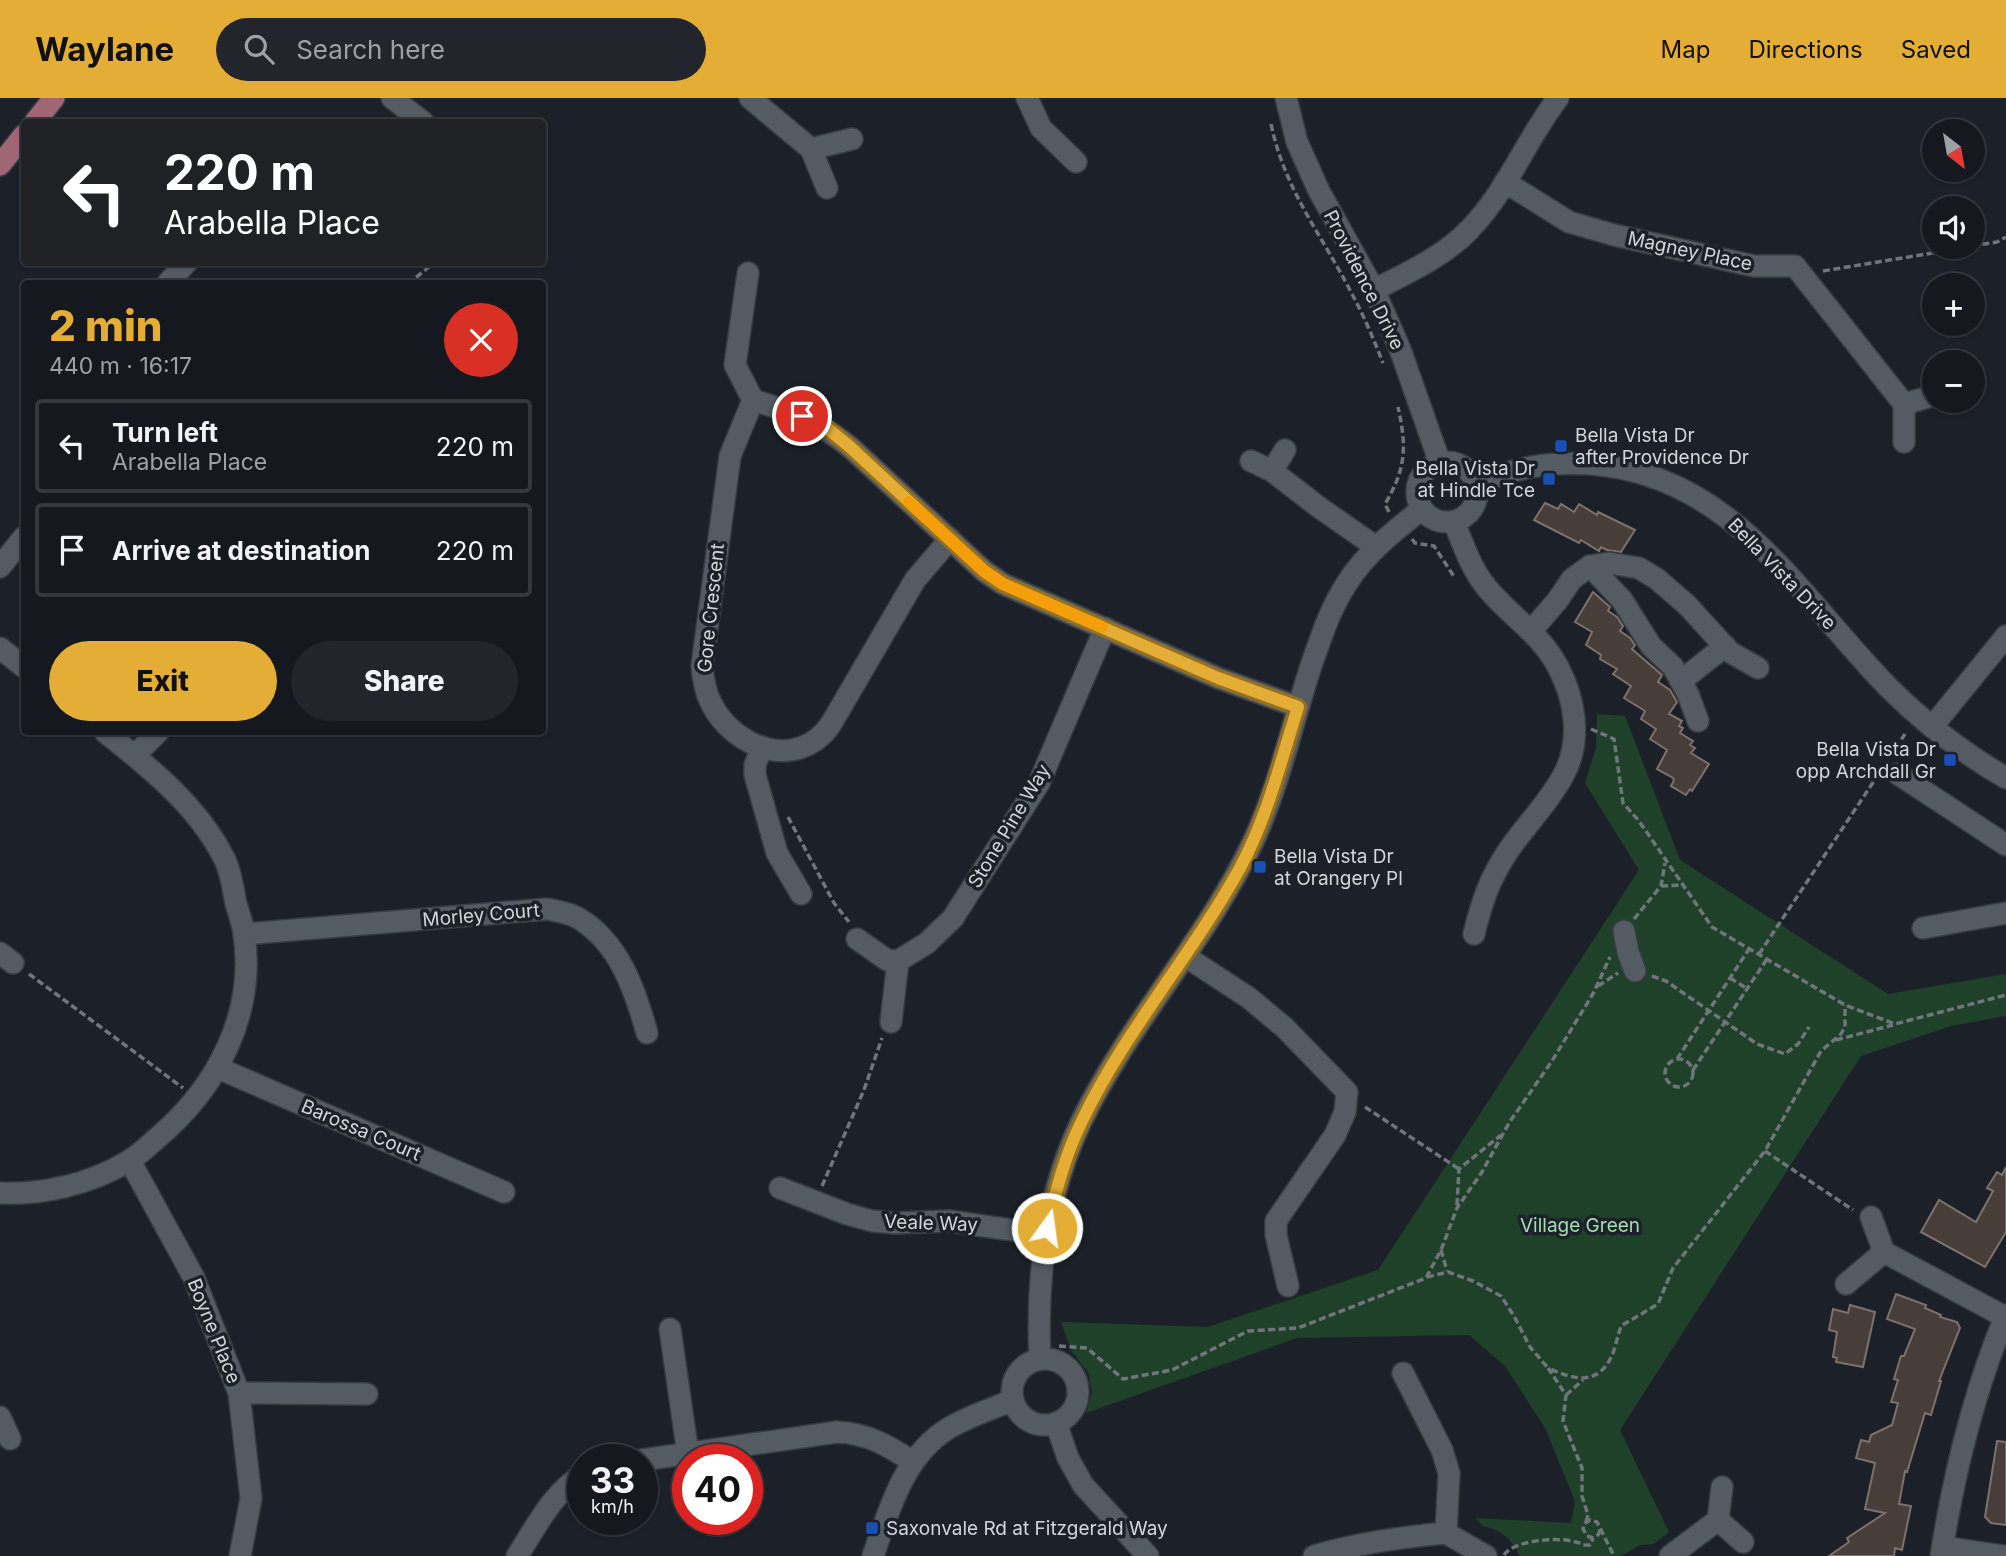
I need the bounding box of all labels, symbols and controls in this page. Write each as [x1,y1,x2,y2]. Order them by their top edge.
search box [216,18,706,81]
text: Waylane [35,29,174,69]
icon: search [240,30,278,68]
text: Search here [296,34,445,65]
text: Map [1661,35,1710,64]
text: Directions [1748,35,1863,64]
text: Saved [1901,35,1971,64]
north arrow [1922,119,1984,182]
map controls [1922,119,1985,413]
text: 220 m [164,143,315,202]
icon: left [49,147,140,238]
button: sound [1922,196,1985,259]
text: Arabella Place [164,203,380,242]
street label: Providence Drive [1319,206,1409,354]
street label: Magney Place [1626,227,1754,275]
button: + [1922,273,1985,336]
text: 2 min [49,300,163,351]
button: close [444,303,518,377]
button: − [1922,350,1985,413]
text: 440 m · 16:17 [49,352,192,380]
pin [772,386,832,446]
icon: arrive [783,397,821,435]
text: Turn left [112,417,218,448]
place label: Bella Vista Dr after Providence Dr [1575,424,1749,469]
icon: left [53,427,91,465]
text: 220 m [436,431,514,462]
marker: Bella Vista Dr after Providence Dr [1553,438,1569,454]
text: Arabella Place [112,448,267,476]
place label: Bella Vista Dr at Hindle Tce [1415,457,1535,502]
marker: Bella Vista Dr at Hindle Tce [1541,471,1557,487]
street label: Bella Vista Drive [1723,514,1841,634]
icon: arrive [53,531,91,569]
text: Arrive at destination [112,535,371,566]
text: 220 m [436,535,514,566]
street label: Gore Crescent [693,542,729,674]
button: Exit [49,641,277,721]
button: Share [291,641,518,721]
place label: Bella Vista Dr opp Archdall Gr [1796,738,1936,783]
marker: Bella Vista Dr opp Archdall Gr [1942,752,1958,768]
street label: Stone Pine Way [963,760,1055,892]
place label: Bella Vista Dr at Orangery Pl [1274,845,1403,890]
marker: Bella Vista Dr at Orangery Pl [1252,859,1268,875]
street label: Morley Court [421,898,541,932]
street label: Barossa Court [298,1094,424,1166]
position arrow [1010,1191,1084,1265]
street label: Veale Way [884,1210,979,1236]
park label: Village Green [1520,1214,1640,1237]
street label: Boyne Place [183,1275,245,1387]
speed limit sign: 40 [672,1444,763,1535]
text: 33 [590,1459,635,1501]
text: km/h [591,1496,634,1517]
place label: Saxonvale Rd at Fitzgerald Way [886,1517,1168,1540]
marker: Saxonvale Rd at Fitzgerald Way [864,1520,880,1536]

